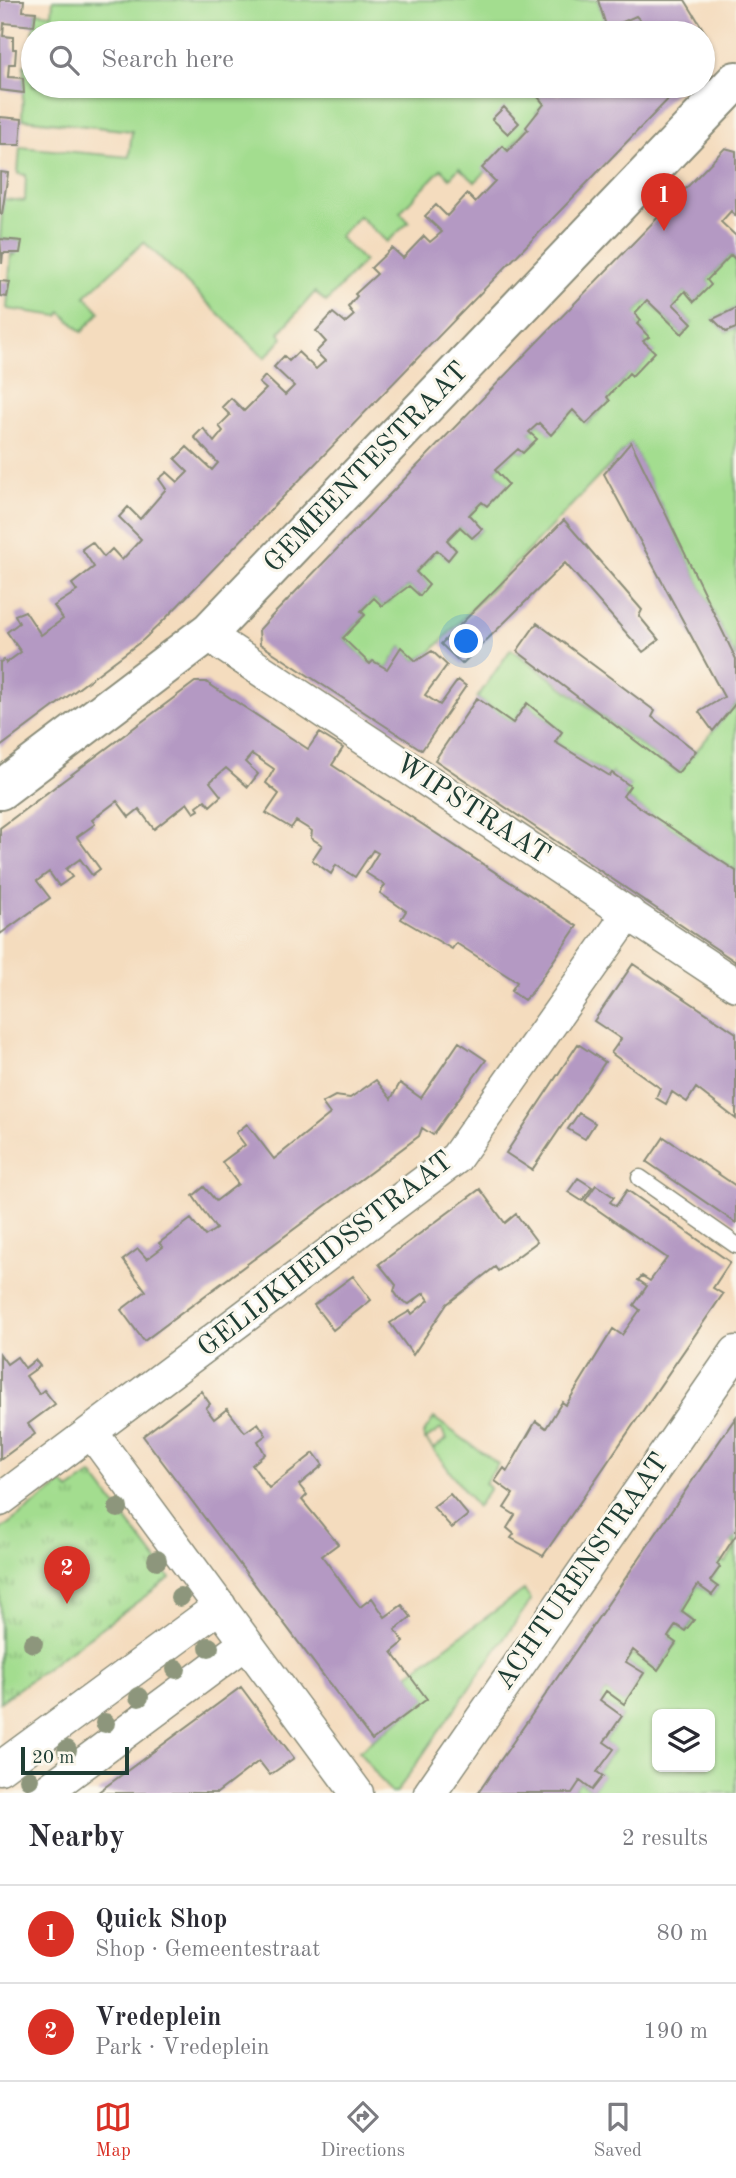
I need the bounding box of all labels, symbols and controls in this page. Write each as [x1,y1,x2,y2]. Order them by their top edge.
search box [21,21,715,98]
icon: search [45,41,83,79]
text: Search here [101,47,234,73]
pin: 1 [641,173,687,231]
street label: GEMEENTESTRAAT [260,358,474,578]
your location [449,624,483,658]
street label: WIPSTRAAT [390,750,554,870]
street label: GELIJKHEIDSSTRAAT [193,1147,459,1363]
street label: ACHTURENSTRAAT [491,1449,675,1695]
pin: 2 [44,1546,90,1604]
map controls [652,1709,715,1772]
button: layers [652,1709,715,1772]
scale bar [21,1744,130,1776]
text: 20 m [32,1749,74,1768]
text: Nearby [28,1823,125,1853]
text: 2 results [622,1827,708,1850]
text: Quick Shop [95,1907,227,1933]
text: 1 [44,1922,58,1945]
text: 80 m [657,1922,708,1945]
text: Shop · Gemeentestraat [95,1938,320,1961]
text: Vredeplein [95,2005,221,2031]
text: 2 [44,2020,58,2043]
text: 190 m [643,2020,708,2043]
text: Park · Vredeplein [95,2036,269,2059]
tab: Map [94,2098,132,2163]
tab: Directions [321,2098,405,2163]
tab: Saved [593,2098,642,2163]

